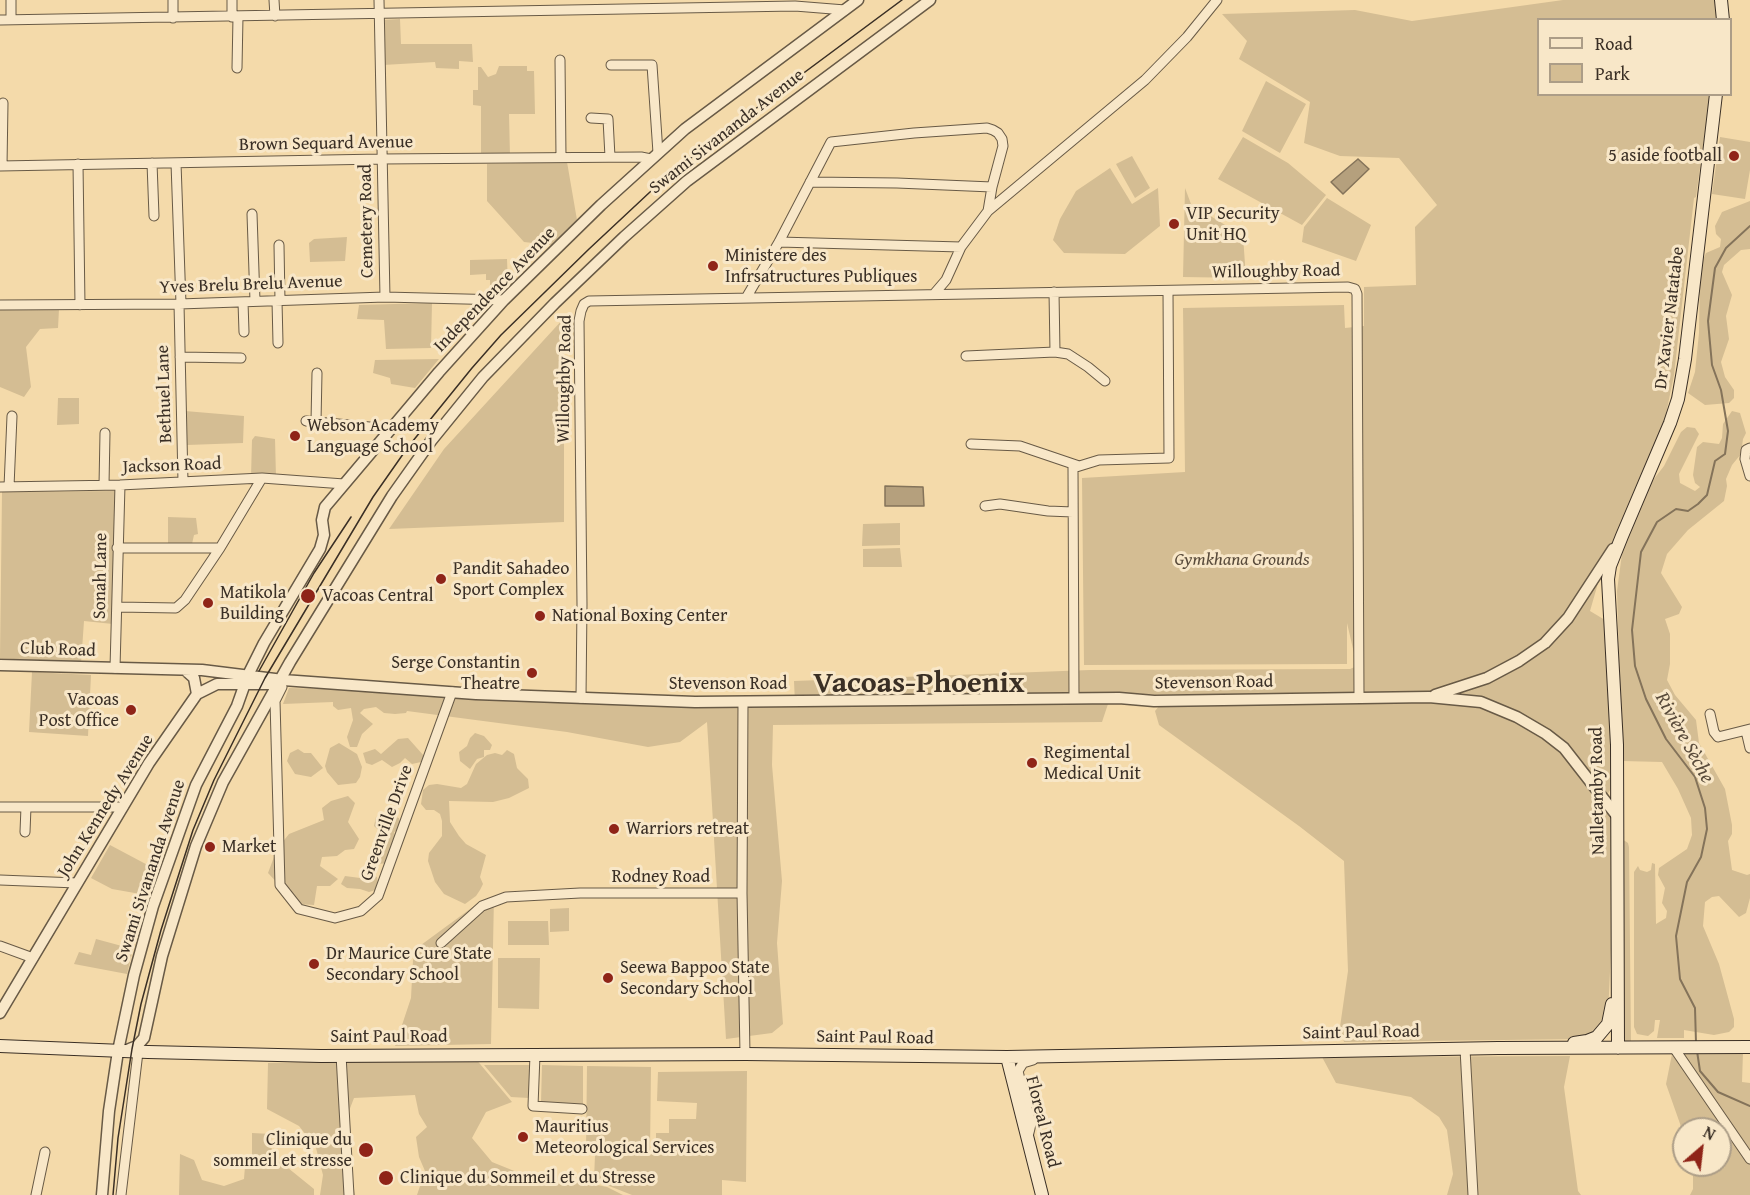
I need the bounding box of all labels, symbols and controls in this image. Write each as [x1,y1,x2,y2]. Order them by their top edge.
legend [1537,18,1732,96]
text: Road [1595,30,1633,57]
text: Park [1595,60,1630,87]
street label: Swami Sivananda Avenue [645,65,809,199]
street label: Brown Sequard Avenue [239,132,413,156]
place label: 5 aside football [1608,145,1722,167]
marker: 5 aside football [1727,149,1741,163]
street label: Cemetery Road [355,164,379,278]
place label: VIP Security Unit HQ [1186,203,1280,246]
marker: VIP Security Unit HQ [1167,217,1181,231]
street label: Independence Avenue [430,223,560,357]
place label: Ministere des Infrsatructures Publiques [725,245,917,288]
street label: Dr Xavier Natatabe [1651,246,1689,390]
marker: Ministere des Infrsatructures Publiques [706,259,720,273]
street label: Willoughby Road [1212,260,1340,284]
street label: Yves Brelu Brelu Avenue [159,271,343,299]
street label: Willoughby Road [553,315,577,443]
street label: Bethuel Lane [152,345,178,443]
place label: Webson Academy Language School [307,415,439,458]
marker: Webson Academy Language School [288,429,302,443]
street label: Jackson Road [122,453,222,479]
street label: Sonah Lane [89,533,113,619]
park label: Gymkhana Grounds [1175,549,1309,571]
place label: Pandit Sahadeo Sport Complex [453,558,569,600]
marker: Pandit Sahadeo Sport Complex [434,572,448,586]
place label: Matikola Building [220,582,286,624]
place label: Vacoas Central [322,585,434,607]
marker: Vacoas Central [299,587,317,605]
marker: Matikola Building [201,596,215,610]
place label: National Boxing Center [552,605,727,627]
marker: National Boxing Center [533,609,547,623]
street label: Club Road [20,638,96,662]
place label: Serge Constantin Theatre [391,652,520,694]
marker: Serge Constantin Theatre [525,666,539,680]
district label: Vacoas-Phoenix [813,666,1025,702]
street label: Stevenson Road [1154,671,1274,695]
street label: Stevenson Road [669,673,787,695]
water label: Rivière Sèche [1649,688,1719,788]
place label: Vacoas Post Office [39,689,119,732]
marker: Vacoas Post Office [124,703,138,717]
street label: Nalletamby Road [1586,727,1610,855]
street label: John Kennedy Avenue [53,730,159,882]
place label: Regimental Medical Unit [1044,742,1141,784]
marker: Regimental Medical Unit [1025,756,1039,770]
street label: Greenville Drive [356,762,418,884]
street label: Swami Sivananda Avenue [111,777,191,965]
place label: Warriors retreat [626,818,749,840]
marker: Warriors retreat [607,822,621,836]
place label: Market [222,836,276,858]
marker: Market [203,840,217,854]
street label: Rodney Road [612,866,710,888]
place label: Dr Maurice Cure State Secondary School [326,943,492,986]
marker: Dr Maurice Cure State Secondary School [307,957,321,971]
place label: Seewa Bappoo State Secondary School [620,957,770,1000]
marker: Seewa Bappoo State Secondary School [601,971,615,985]
street label: Saint Paul Road [1302,1021,1420,1045]
street label: Saint Paul Road [330,1026,448,1048]
street label: Saint Paul Road [816,1026,934,1050]
street label: Floreal Road [1020,1074,1064,1170]
place label: Mauritius Meteorological Services [535,1116,715,1158]
north arrow [1672,1117,1732,1177]
text: N [1699,1120,1720,1146]
place label: Clinique du sommeil et stresse [213,1129,352,1172]
marker: Mauritius Meteorological Services [516,1130,530,1144]
marker: Clinique du sommeil et stresse [357,1141,375,1159]
place label: Clinique du Sommeil et du Stresse [400,1167,655,1189]
marker: Clinique du Sommeil et du Stresse [377,1169,395,1187]

